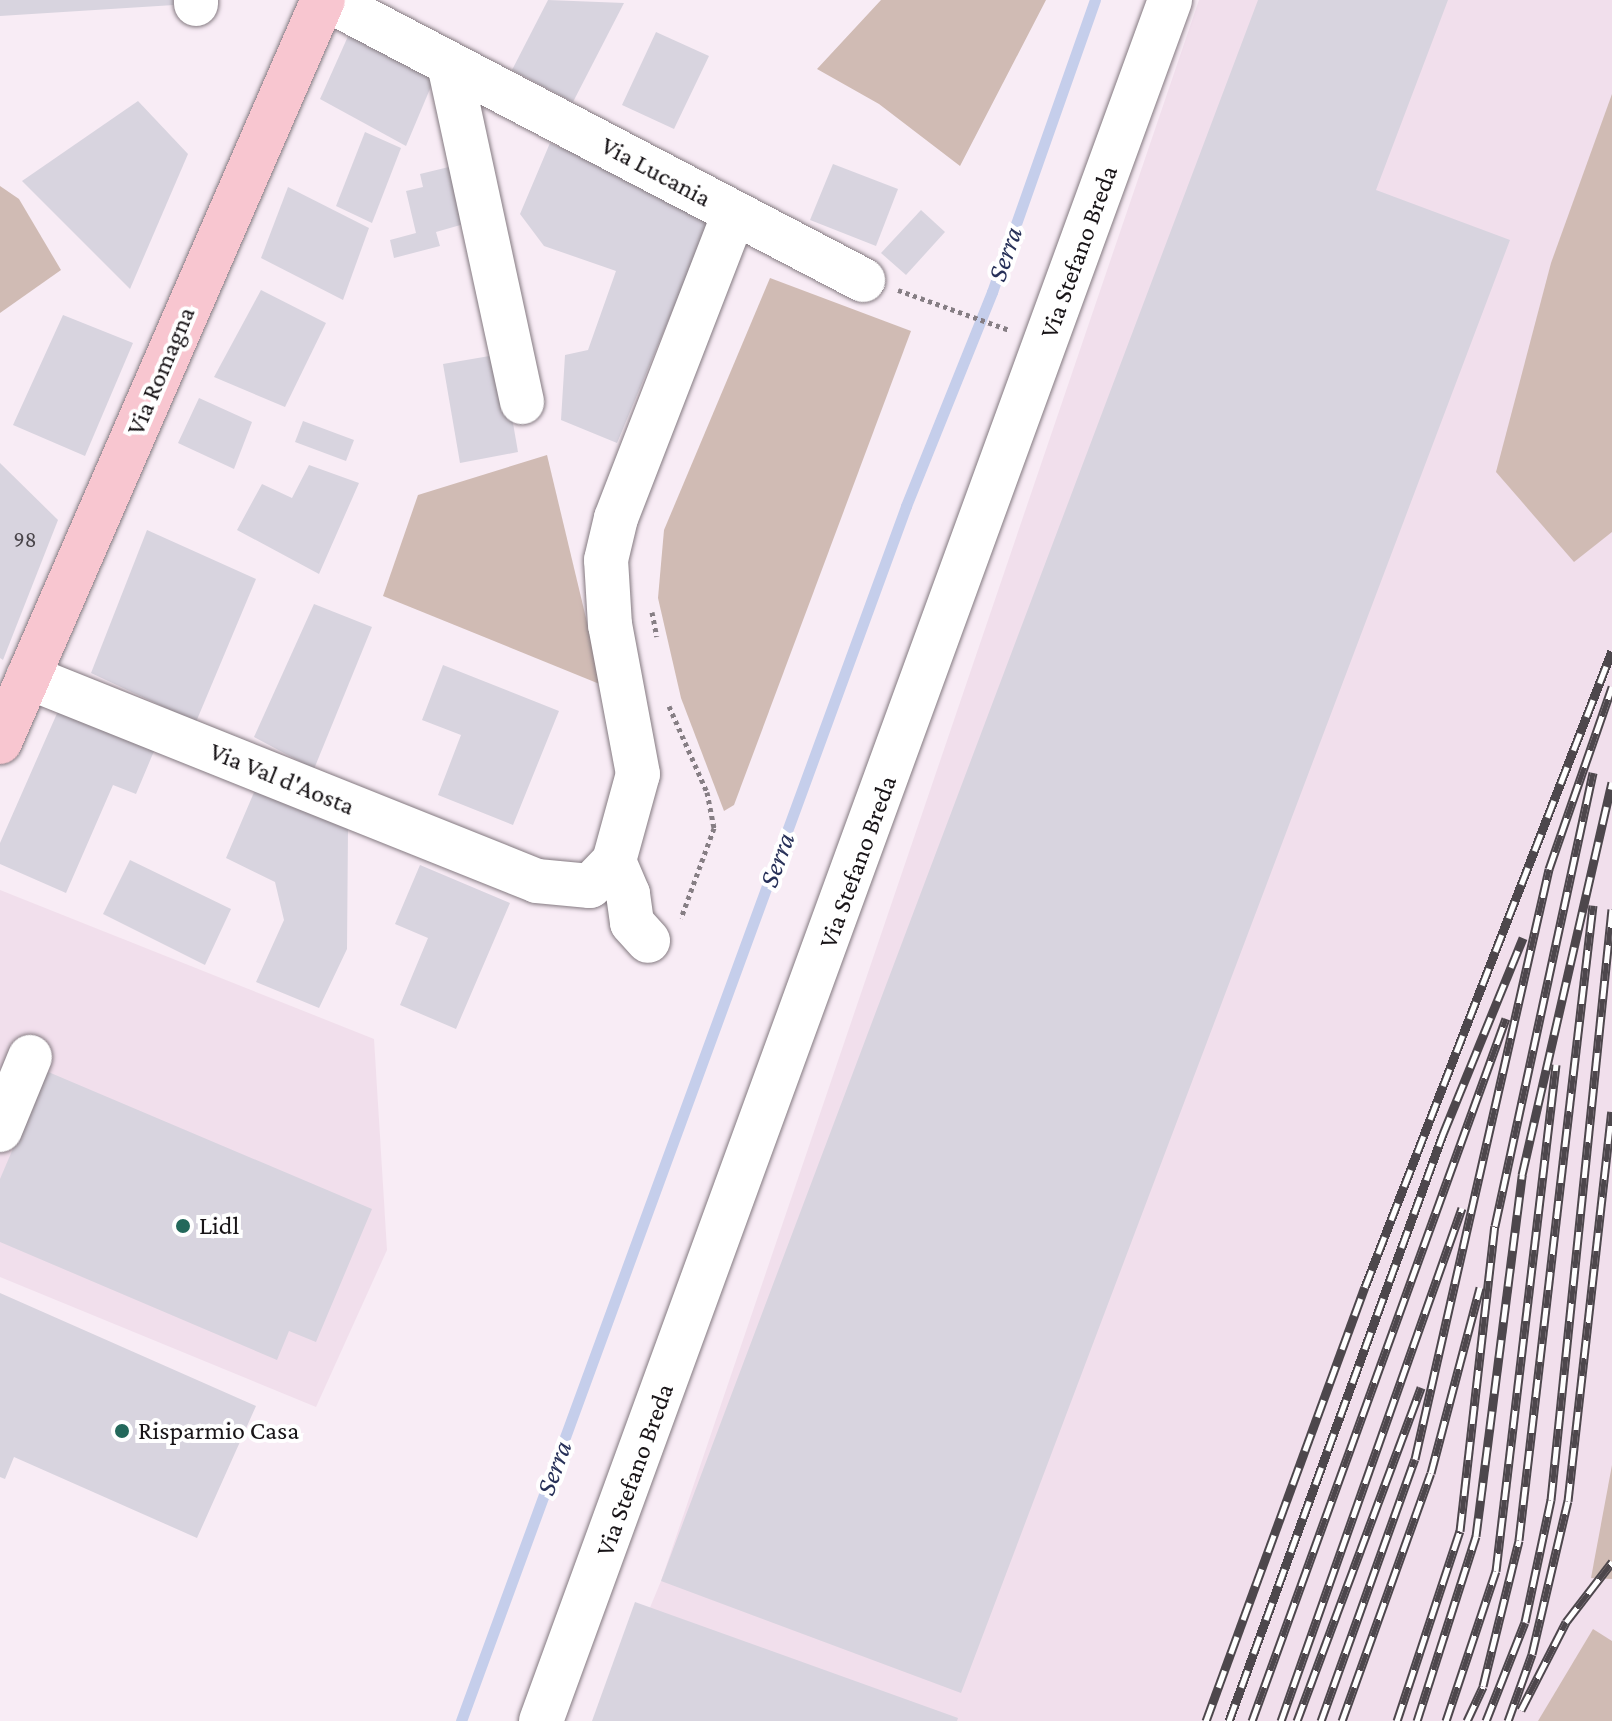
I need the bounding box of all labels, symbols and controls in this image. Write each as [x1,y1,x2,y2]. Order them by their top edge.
street label: Via Lucania [596,130,716,214]
street label: Via Stefano Breda [1033,161,1125,343]
water label: Serra [980,222,1030,286]
street label: Via Romagna [120,302,202,440]
house number: 98 [13,527,37,553]
street label: Via Val d'Aosta [205,736,359,822]
street label: Via Stefano Breda [812,771,904,953]
water label: Serra [752,828,802,892]
place label: Lidl [199,1210,239,1242]
marker: Lidl [174,1217,192,1235]
street label: Via Stefano Breda [589,1379,681,1561]
place label: Risparmio Casa [138,1415,299,1447]
marker: Risparmio Casa [113,1422,131,1440]
water label: Serra [529,1436,579,1500]

